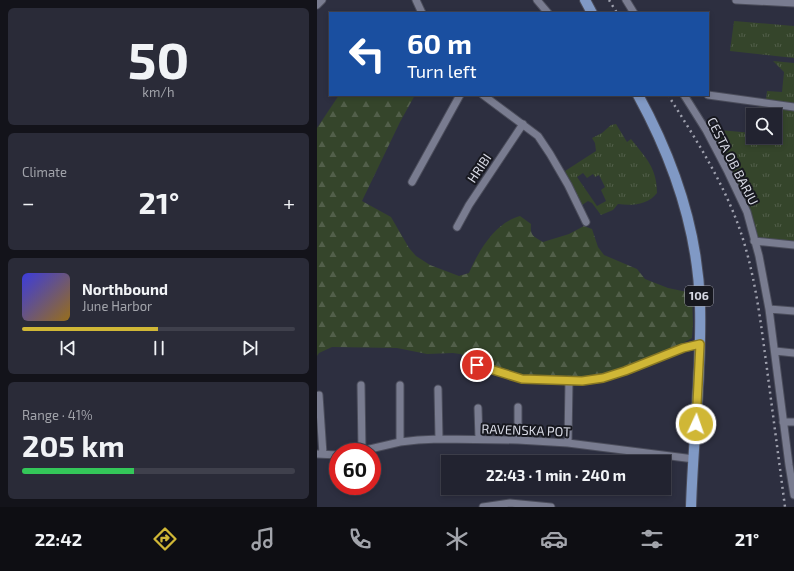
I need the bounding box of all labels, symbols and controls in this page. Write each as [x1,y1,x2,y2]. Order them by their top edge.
text: 60 m [407,26,472,60]
text: 50 [128,27,189,89]
icon: left [341,28,393,80]
text: Turn left [407,60,477,82]
text: km/h [142,84,175,100]
map controls [746,108,782,144]
button: search [746,108,782,144]
street label: CESTA OB BARJU [704,114,762,208]
street label: HRIBI [464,150,494,186]
text: Climate [22,164,67,180]
text: 21° [139,184,179,220]
text: − [22,189,35,215]
text: + [283,189,295,215]
text: Northbound [82,280,168,298]
road number: 106 [685,286,713,306]
text: June Harbor [82,298,152,314]
icon: previous [57,337,79,359]
icon: pause [148,337,170,359]
icon: next [239,337,261,359]
pin [460,348,494,382]
icon: arrive [466,354,488,376]
position arrow [675,403,717,445]
text: Range · 41% [22,407,93,423]
street label: RAVENSKA POT [481,420,571,440]
text: 205 km [22,427,125,463]
speed limit sign: 60 [329,443,381,495]
text: 22:43 · 1 min · 240 m [486,466,626,484]
icon: directions [151,525,179,553]
icon: music [249,525,277,553]
icon: phone [346,525,374,553]
icon: climate [443,525,471,553]
icon: car [540,525,568,553]
icon: filters [638,525,666,553]
text: 22:42 [35,528,82,550]
text: 21° [735,528,759,550]

